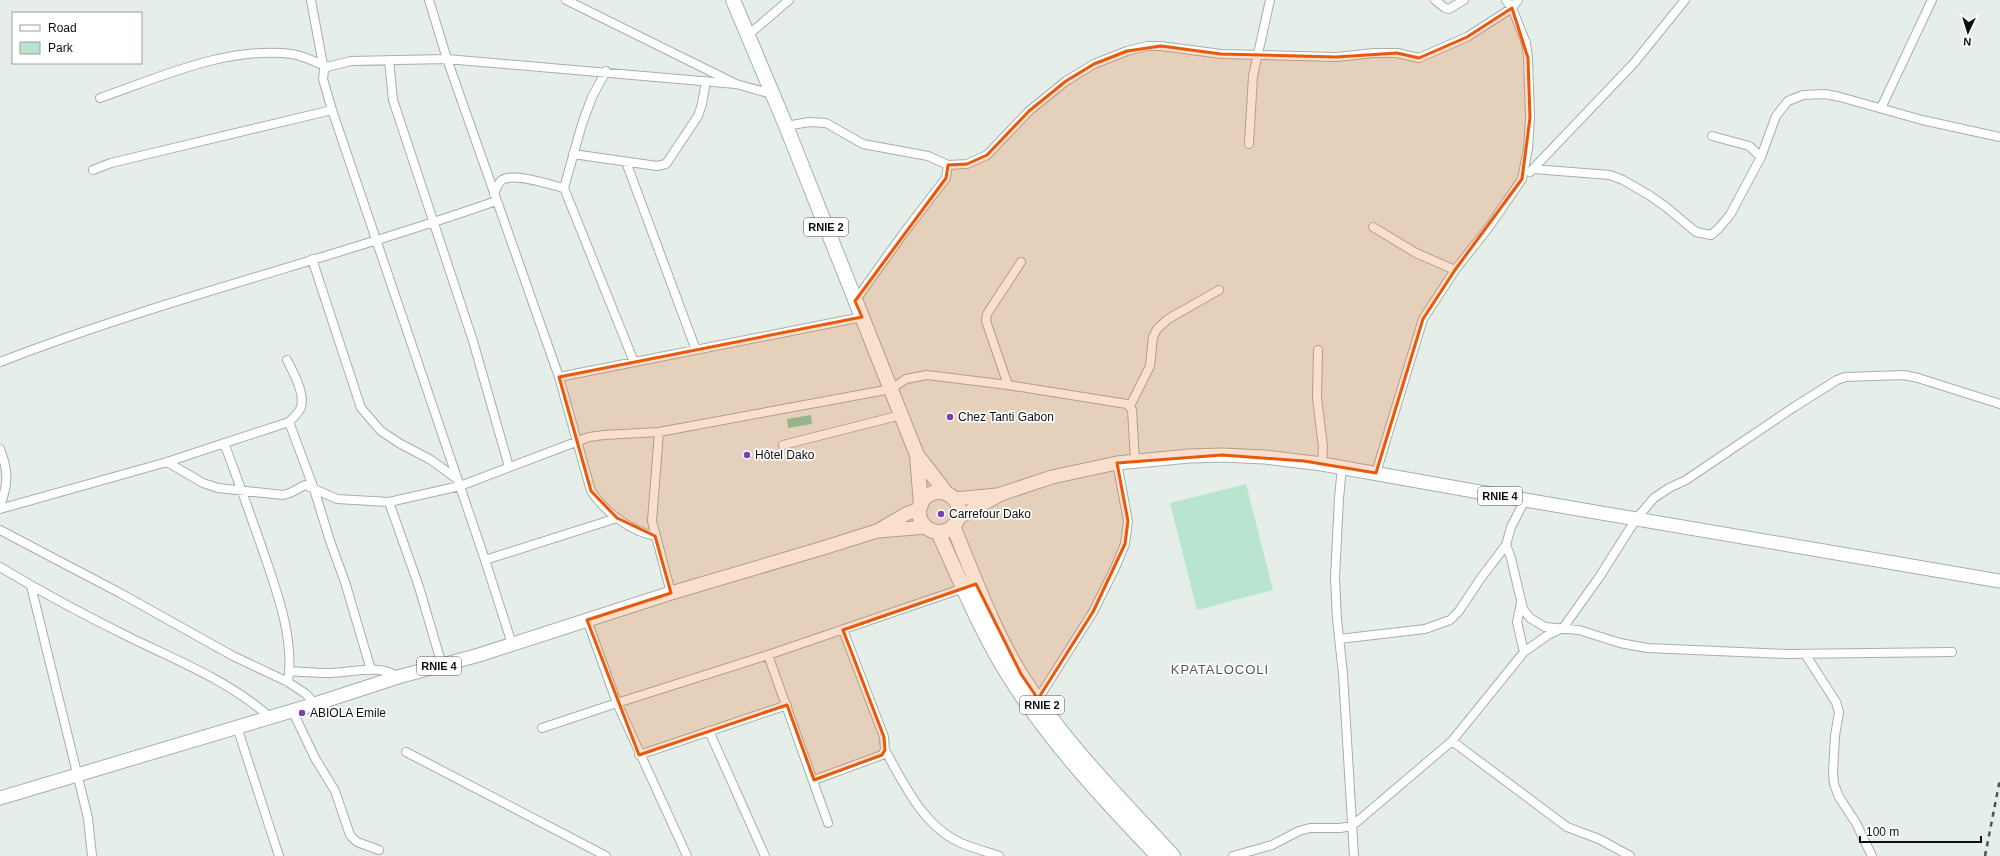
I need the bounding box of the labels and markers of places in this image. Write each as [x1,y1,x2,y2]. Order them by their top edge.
place label: Chez Tanti Gabon [958,410,1054,424]
marker: Chez Tanti Gabon [945,412,955,422]
place label: Hôtel Dako [755,448,815,462]
marker: Hôtel Dako [742,450,752,460]
place label: Carrefour Dako [949,507,1031,521]
marker: Carrefour Dako [936,509,946,519]
place label: ABIOLA Emile [310,706,386,720]
marker: ABIOLA Emile [297,708,307,718]

